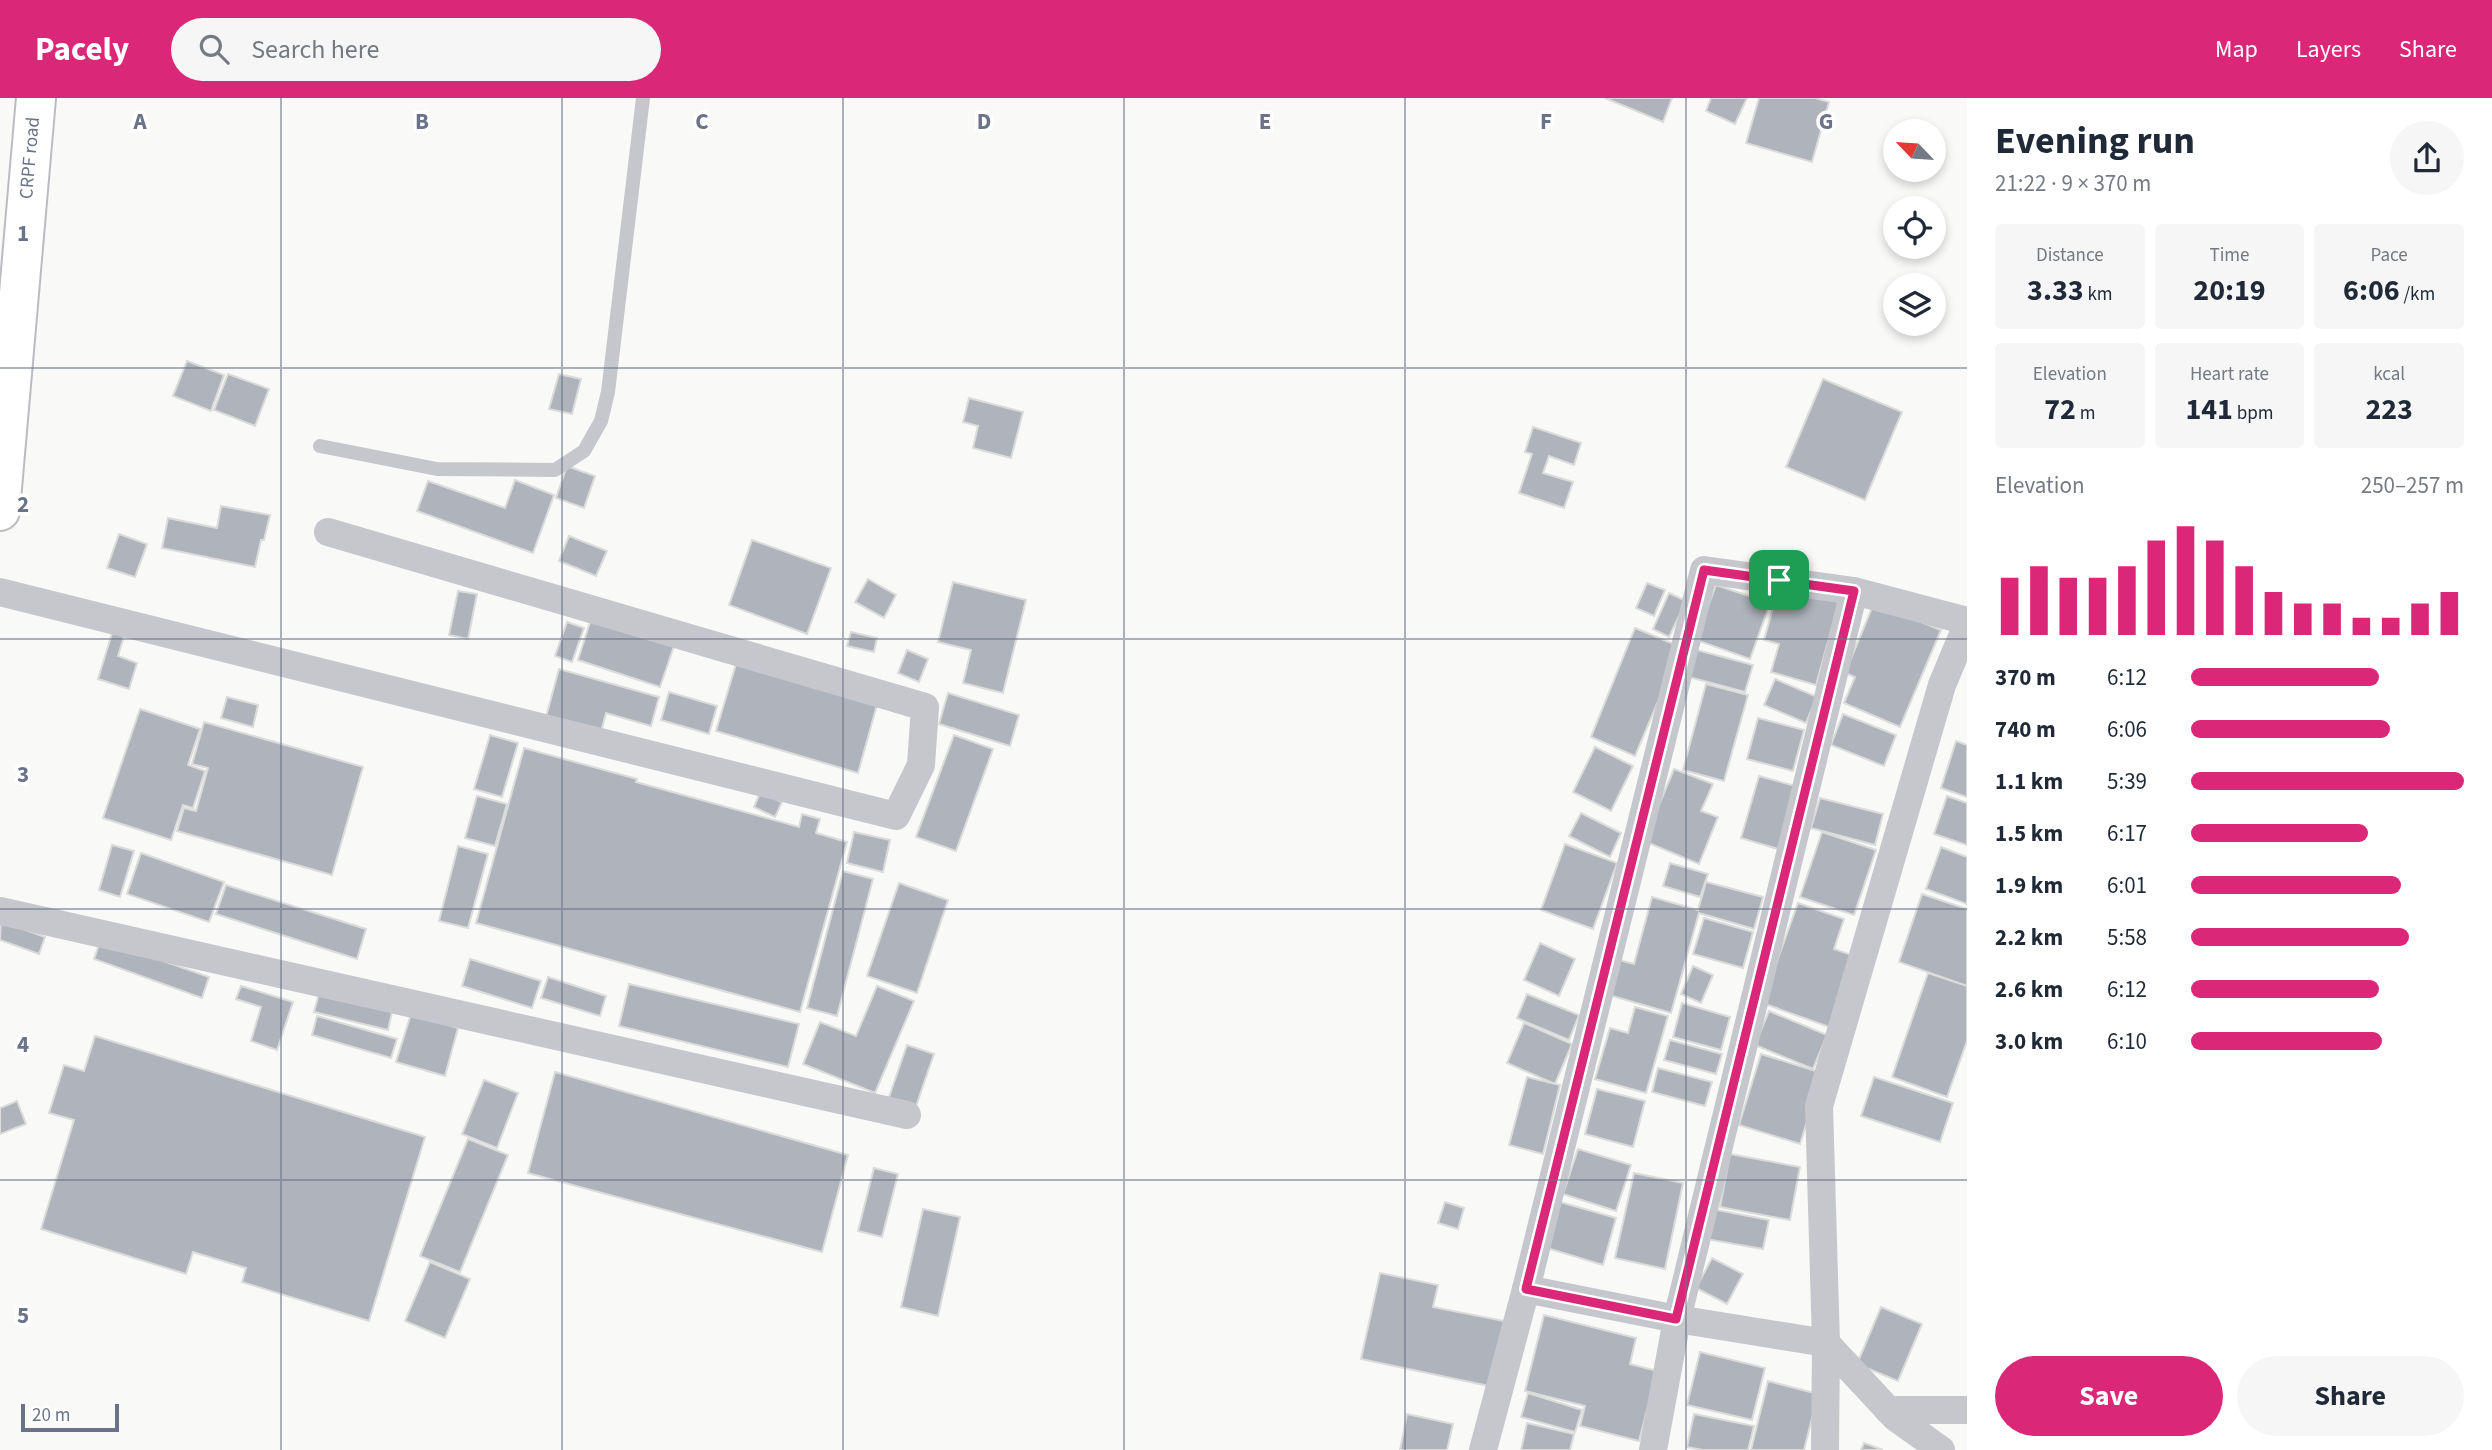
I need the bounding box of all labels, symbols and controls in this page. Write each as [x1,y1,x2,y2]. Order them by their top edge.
search box [171,18,661,81]
text: Pacely [35,26,129,73]
icon: search [195,30,233,68]
text: Search here [251,31,379,68]
text: Map [2215,32,2258,67]
text: Layers [2296,32,2361,67]
text: Share [2399,32,2457,67]
text: A [132,105,147,138]
text: B [415,105,429,138]
text: C [695,105,709,138]
text: D [977,105,991,138]
text: E [1259,105,1271,138]
text: F [1540,105,1552,138]
text: G [1819,105,1833,138]
text: Evening run [1995,114,2195,168]
street label: CRPF road [13,116,47,200]
north arrow [1883,119,1946,182]
map controls [1883,119,1946,336]
button: share [2390,121,2464,195]
text: 21:22 · 9 × 370 m [1995,167,2151,200]
button: locate [1883,196,1946,259]
text: 1 [17,217,29,250]
text: Distance [2036,242,2104,269]
text: Time [2209,242,2250,269]
text: Pace [2371,242,2408,269]
text: 3.33 [2027,269,2084,312]
text: 20:19 [2193,269,2266,312]
text: 6:06 [2343,269,2400,312]
button: layers [1883,273,1946,336]
text: km [2084,281,2113,308]
text: /km [2400,281,2435,308]
text: Elevation [2033,361,2107,388]
text: Heart rate [2190,361,2269,388]
text: kcal [2373,361,2405,388]
text: 72 [2044,388,2076,431]
text: 141 [2185,388,2233,431]
text: 223 [2365,388,2413,431]
text: m [2076,400,2095,427]
text: bpm [2233,400,2274,427]
text: Elevation [1995,469,2085,502]
text: 250–257 m [2361,469,2464,502]
text: 2 [17,488,29,521]
pin [1749,550,1809,610]
icon: arrive [1760,561,1798,599]
text: 370 m [1995,661,2056,694]
text: 6:12 [2107,661,2147,694]
text: 740 m [1995,713,2056,746]
text: 6:06 [2107,713,2147,746]
text: 3 [17,758,29,791]
text: 1.1 km [1995,765,2063,798]
text: 5:39 [2107,765,2147,798]
text: 1.5 km [1995,817,2063,850]
text: 6:17 [2107,817,2147,850]
text: 1.9 km [1995,869,2063,902]
text: 6:01 [2107,869,2147,902]
text: 2.2 km [1995,921,2063,954]
text: 5:58 [2107,921,2147,954]
text: 2.6 km [1995,973,2063,1006]
text: 6:12 [2107,973,2147,1006]
text: 3.0 km [1995,1025,2063,1058]
text: 6:10 [2107,1025,2147,1058]
text: 4 [17,1028,29,1061]
text: 5 [17,1299,29,1332]
button: Save [1995,1356,2223,1436]
button: Share [2237,1356,2464,1436]
scale bar [21,1401,119,1433]
text: 20 m [32,1402,70,1429]

